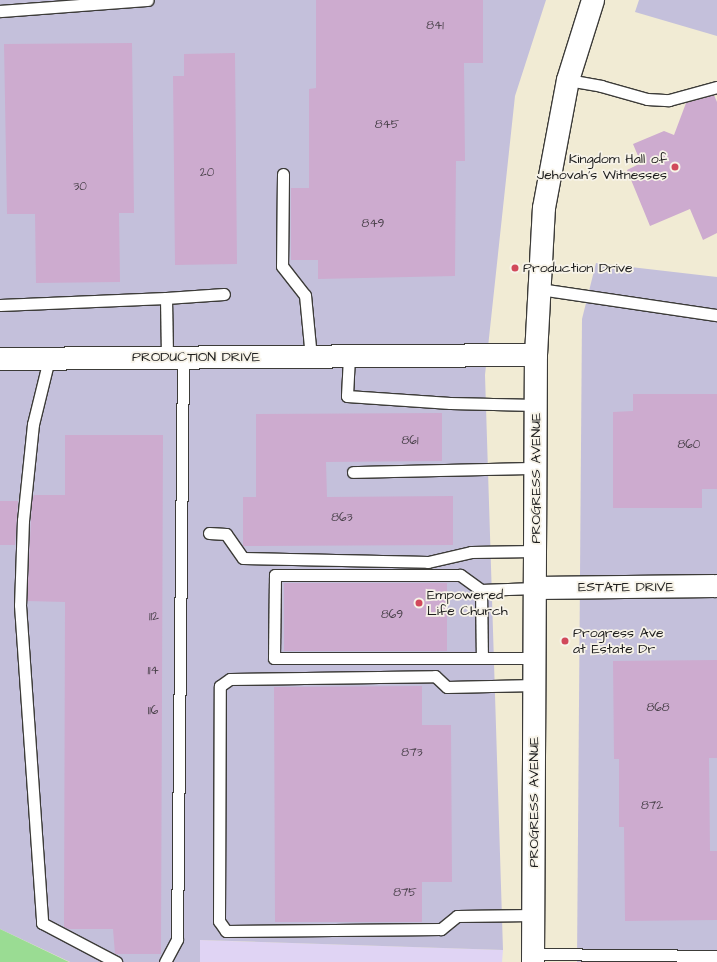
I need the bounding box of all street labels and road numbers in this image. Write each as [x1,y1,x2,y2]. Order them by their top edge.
street label: PRODUCTION DRIVE [132,349,260,365]
street label: PROGRESS AVENUE [528,413,544,543]
street label: ESTATE DRIVE [578,579,674,595]
street label: PROGRESS AVENUE [526,737,542,867]

